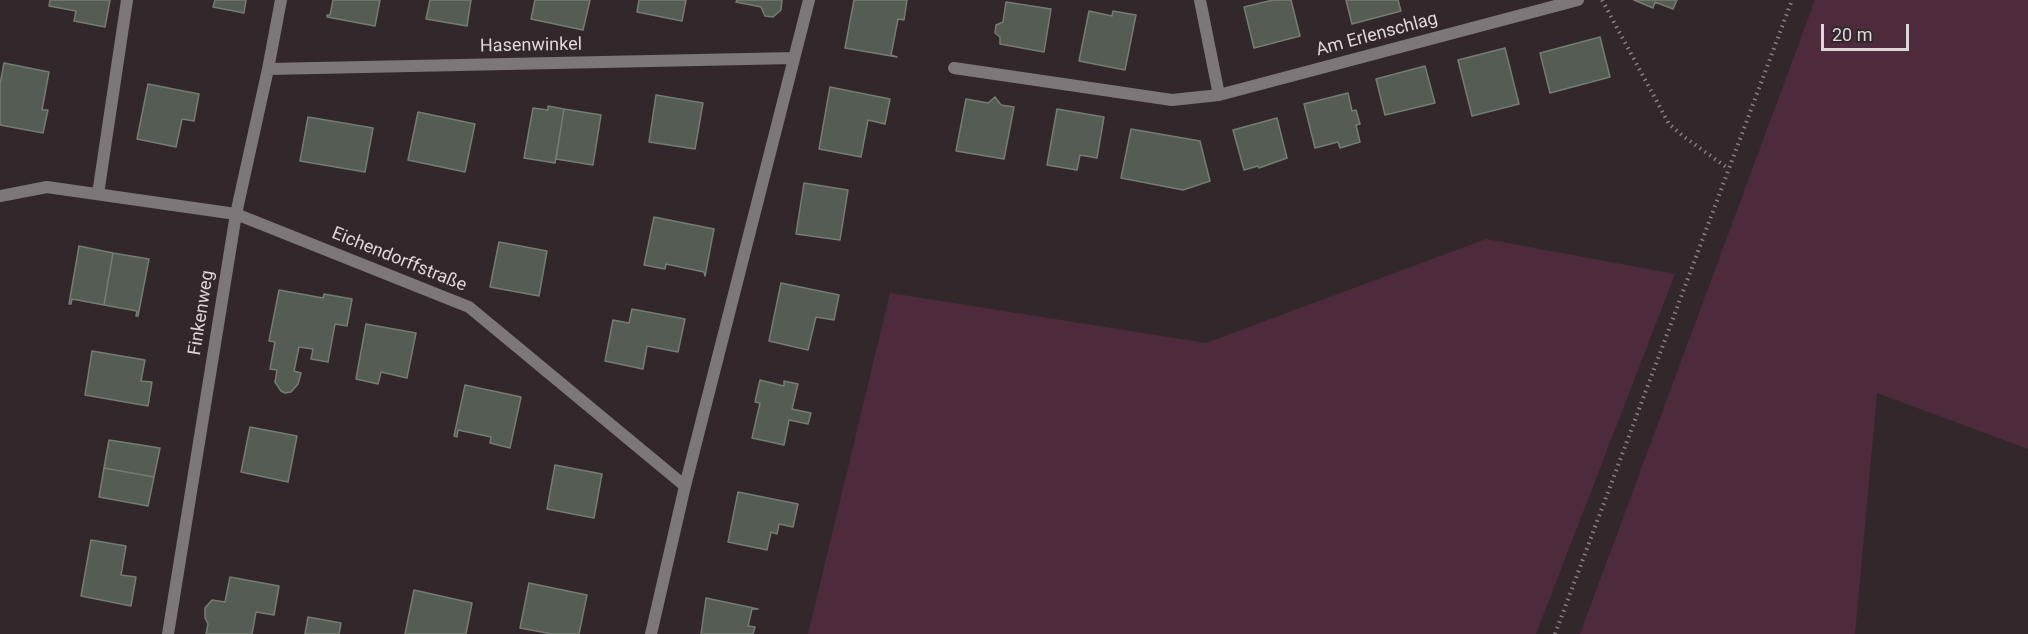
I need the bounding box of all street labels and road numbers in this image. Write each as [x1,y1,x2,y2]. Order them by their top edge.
street label: Am Erlenschlag [1314,8,1440,62]
street label: Hasenwinkel [480,34,582,58]
street label: Eichendorffstraße [328,223,470,297]
street label: Finkenweg [185,269,219,357]

